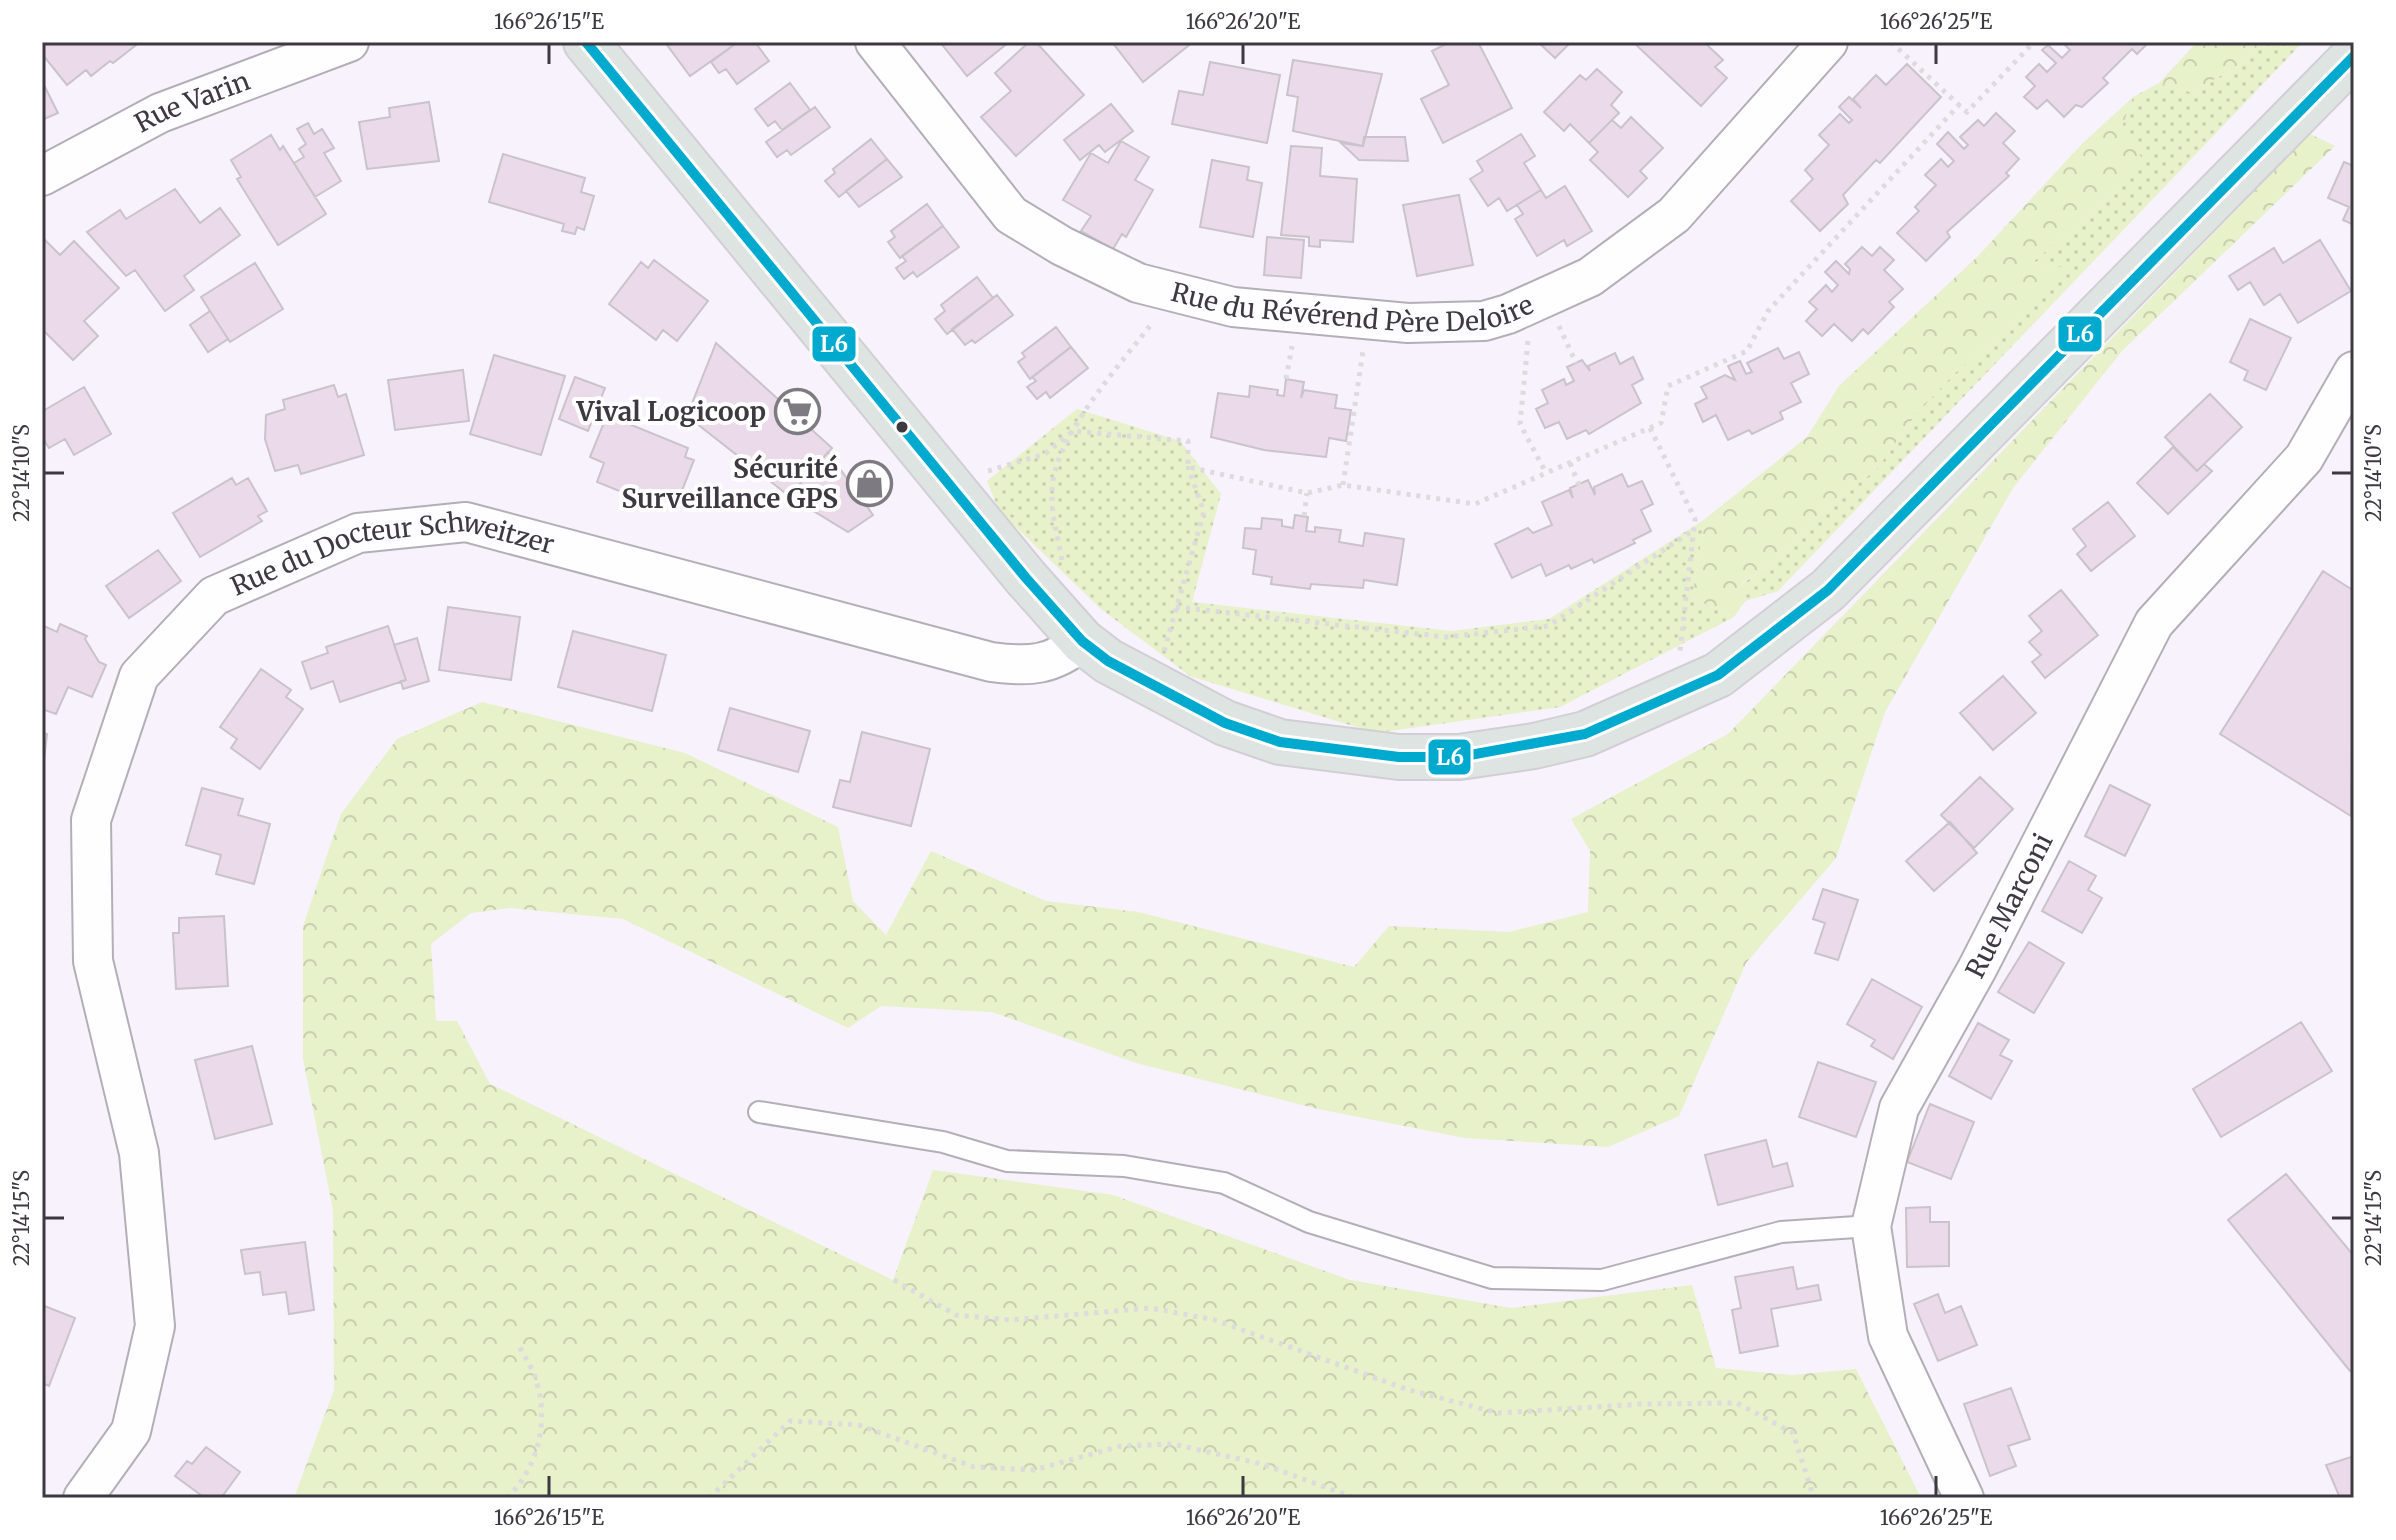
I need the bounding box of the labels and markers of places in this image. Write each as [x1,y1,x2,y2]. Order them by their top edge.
supermarket icon: Vival Logicoop [773,388,821,436]
place label: Vival Logicoop [576,395,766,428]
unlabelled marker [894,419,910,435]
place label: Sécurité Surveillance GPS [622,452,838,515]
shop icon: Sécurité Surveillance GPS [845,460,893,508]

